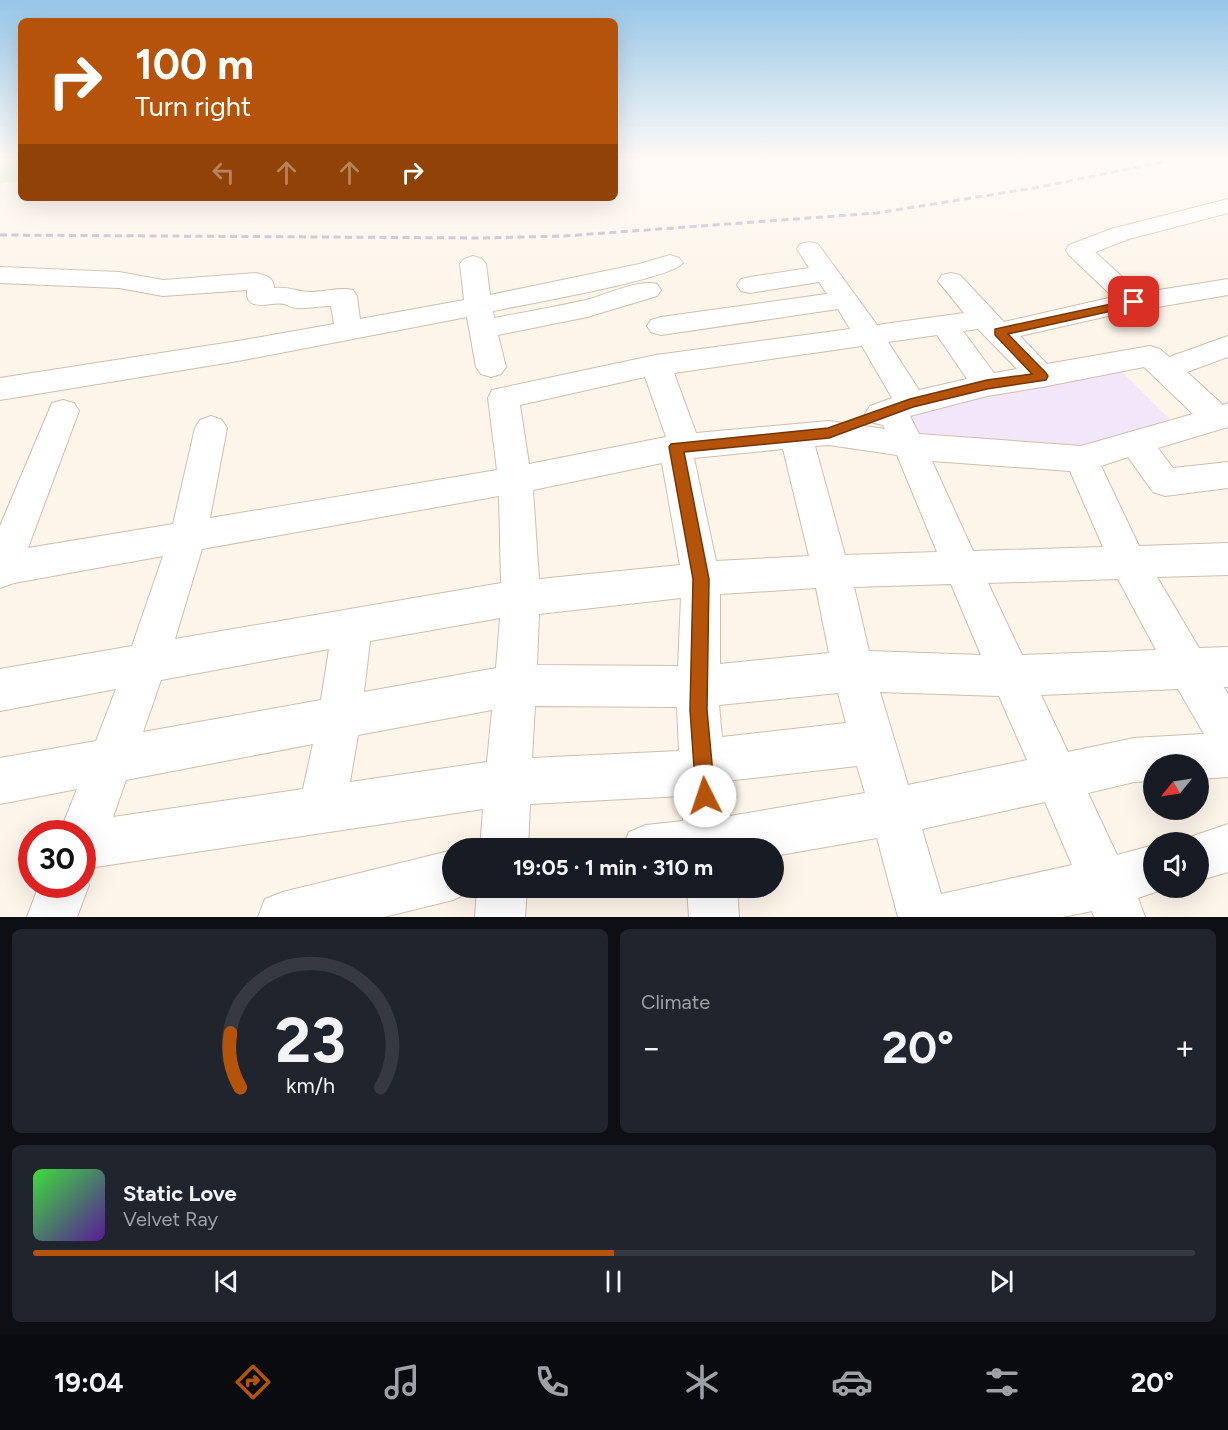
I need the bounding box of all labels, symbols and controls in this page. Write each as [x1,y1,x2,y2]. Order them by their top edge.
text: 100 m [135,39,254,90]
icon: right [36,42,114,120]
text: Turn right [135,90,251,123]
icon: left [207,156,240,189]
icon: ahead [270,156,303,189]
icon: ahead [333,156,366,189]
icon: right [396,156,429,189]
pin [1108,276,1159,327]
icon: arrive [1117,285,1150,318]
north arrow [1143,754,1209,820]
map controls [1143,754,1209,898]
position arrow [673,764,737,828]
speed limit sign: 30 [18,820,96,898]
button: sound [1143,832,1209,898]
text: 19:05 · 1 min · 310 m [513,854,713,881]
text: Climate [641,990,710,1014]
text: 23 [275,1003,345,1078]
text: 20° [882,1020,954,1074]
text: − [641,1028,662,1067]
text: + [1174,1028,1195,1067]
text: km/h [286,1073,334,1098]
text: Static Love [123,1180,237,1207]
text: Velvet Ray [123,1207,218,1231]
icon: previous [210,1265,243,1298]
icon: pause [597,1265,630,1298]
icon: next [985,1265,1018,1298]
icon: directions [232,1361,274,1403]
icon: music [381,1361,423,1403]
icon: phone [531,1361,573,1403]
icon: climate [681,1361,723,1403]
icon: car [831,1361,873,1403]
icon: filters [981,1361,1023,1403]
text: 19:04 [54,1366,124,1399]
text: 20° [1131,1366,1174,1399]

